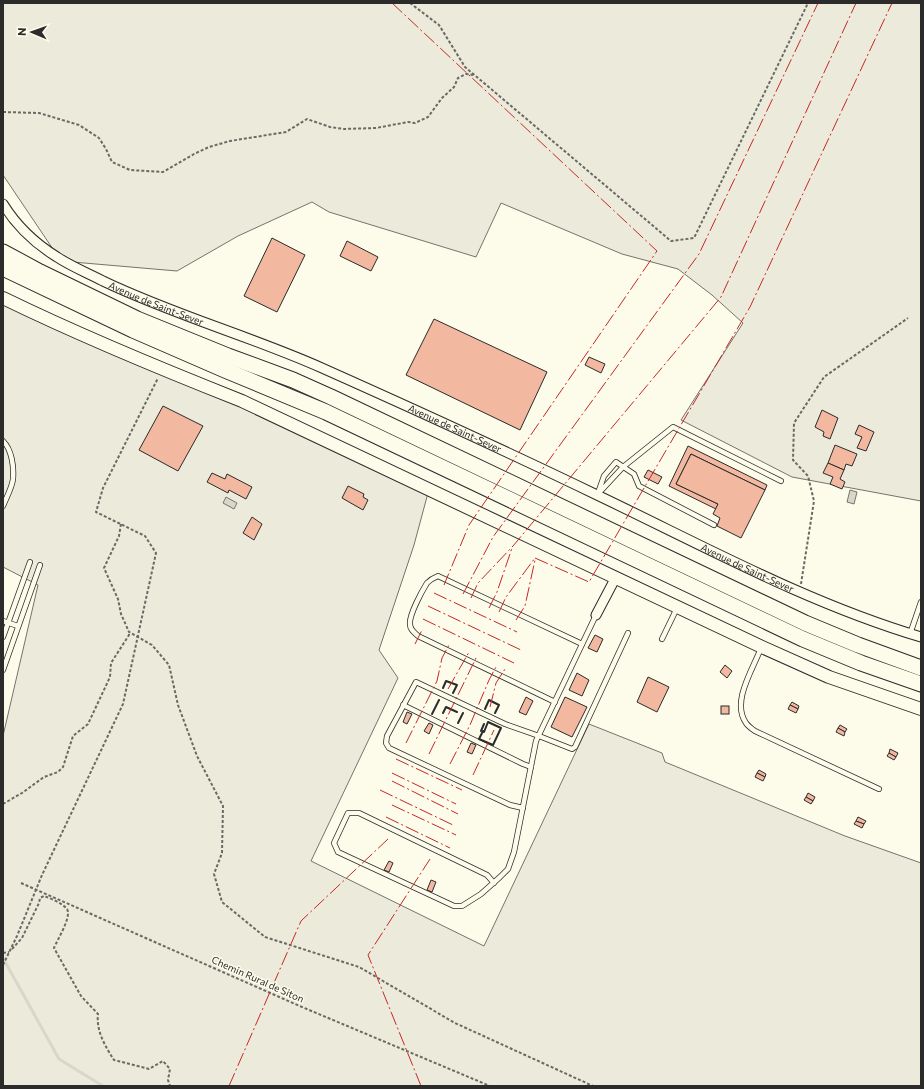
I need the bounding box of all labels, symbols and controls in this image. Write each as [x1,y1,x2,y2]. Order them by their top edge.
north arrow [12,12,52,52]
text: N [15,27,28,36]
street label: Avenue de Saint-Sever [107,279,205,328]
street label: Avenue de Saint-Sever [407,402,504,455]
street label: Avenue de Saint-Sever [699,541,796,595]
street label: Chemin Rural de Siton [210,953,306,1005]

